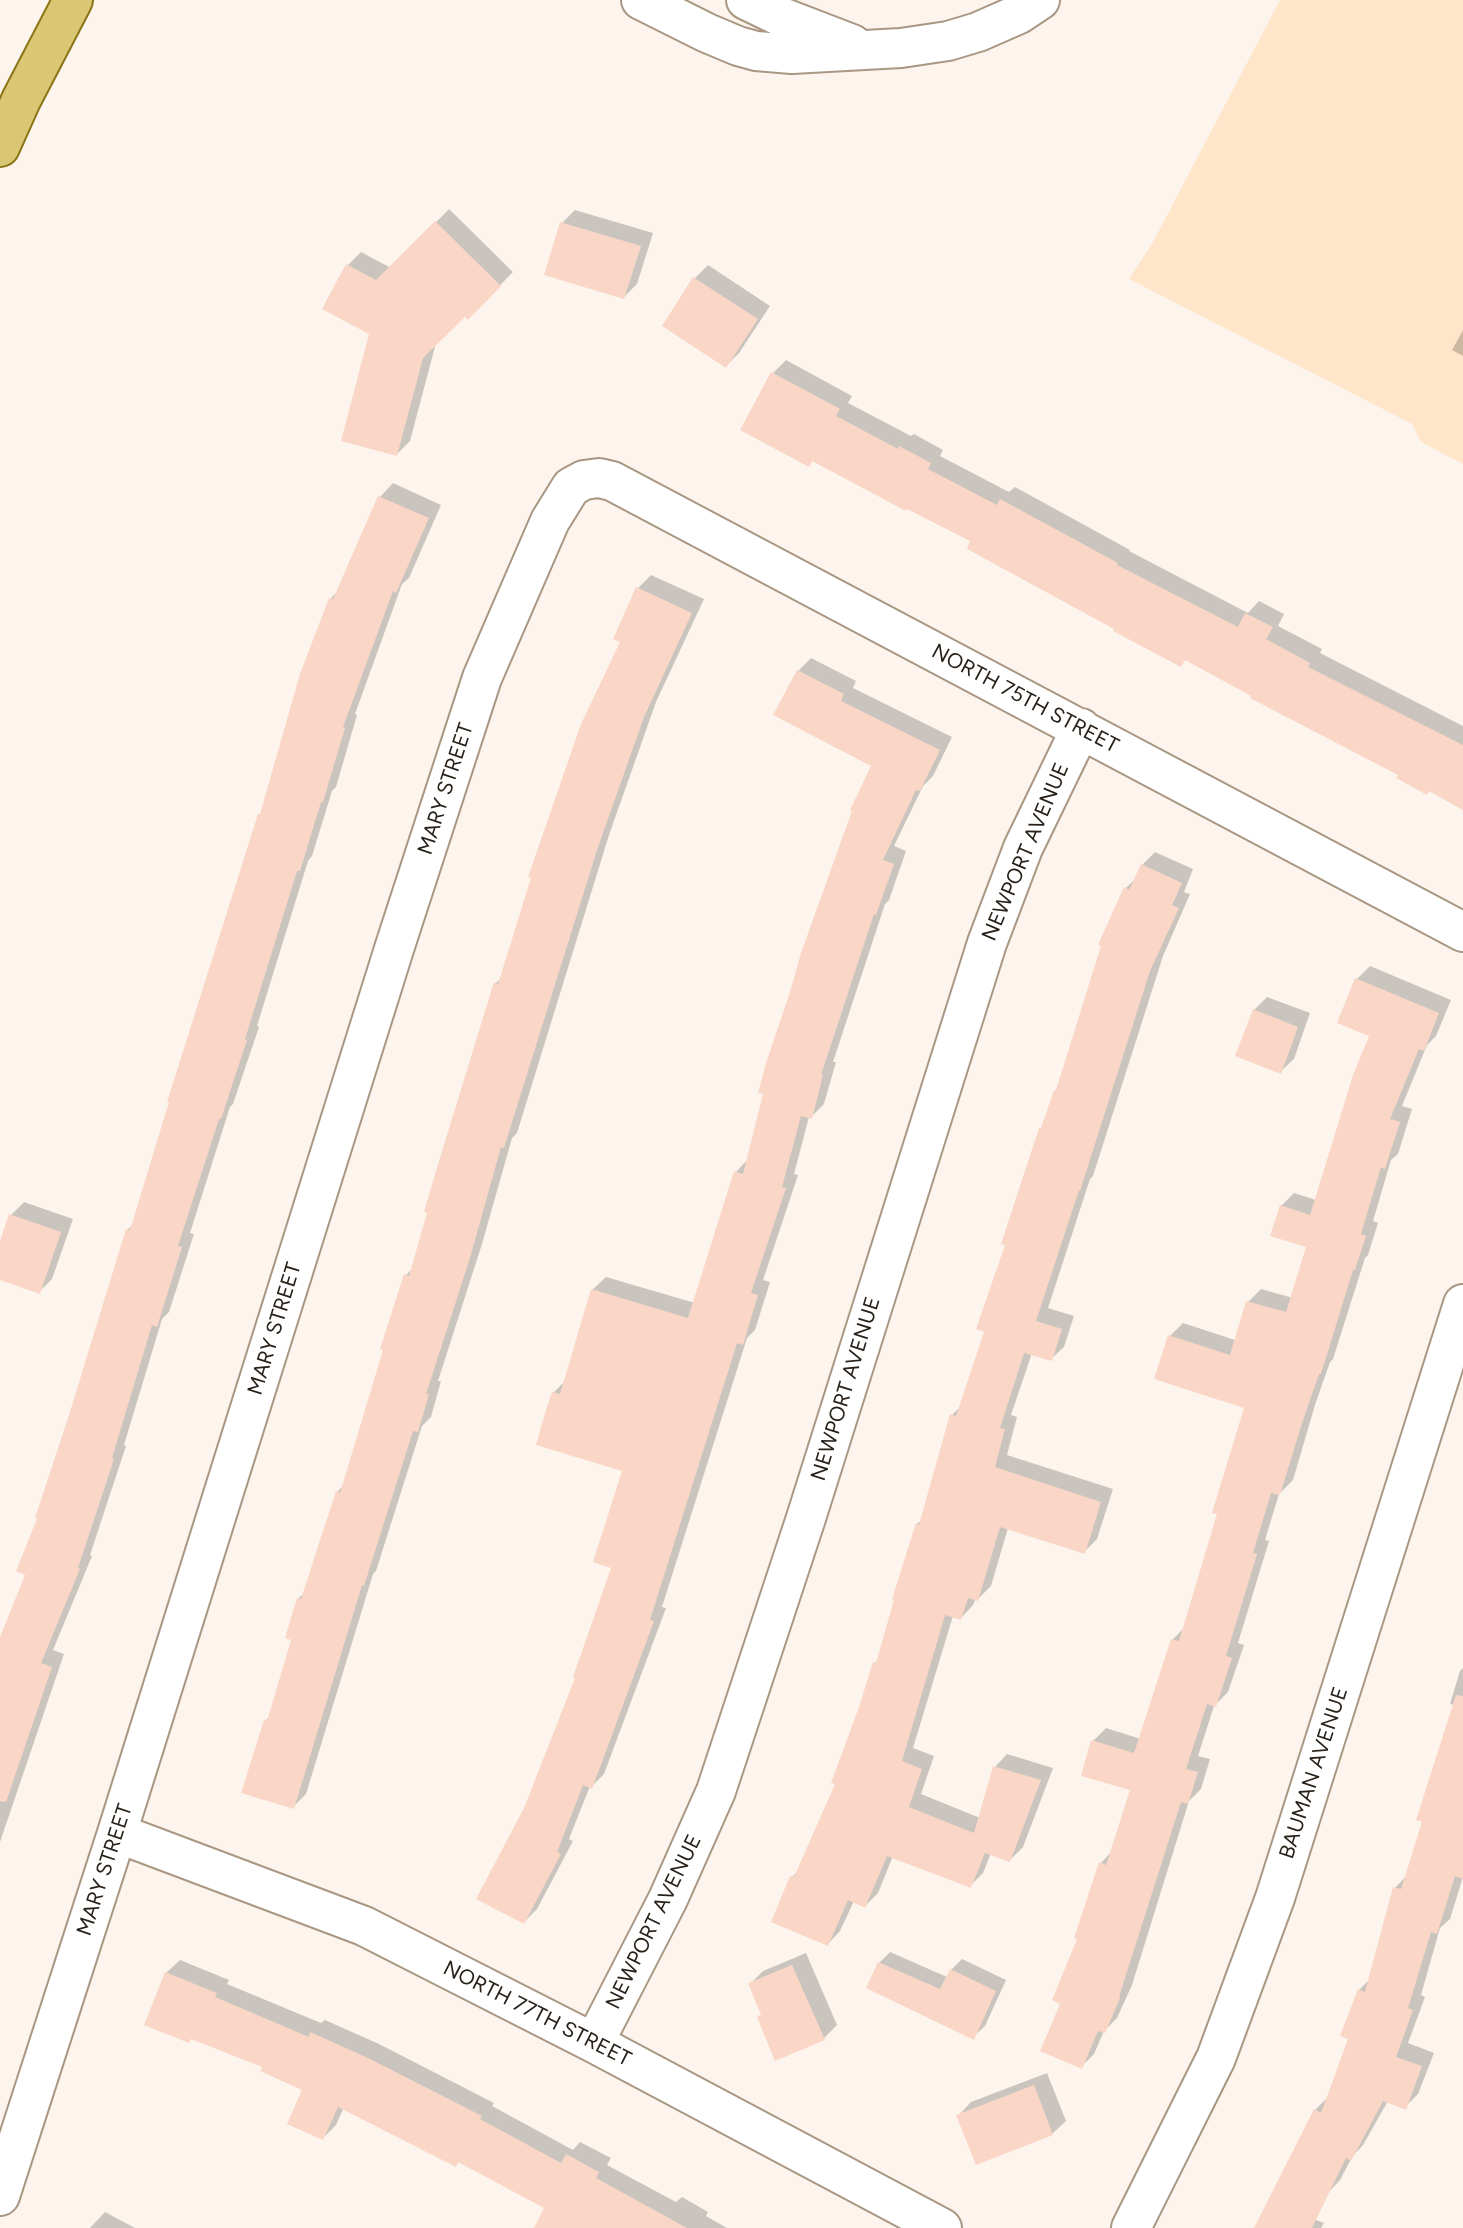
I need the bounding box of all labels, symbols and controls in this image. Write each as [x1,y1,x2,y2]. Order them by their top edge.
street label: NORTH 75TH STREET [927,639,1123,759]
street label: MARY STREET [413,720,479,858]
street label: NEWPORT AVENUE [977,759,1075,945]
street label: MARY STREET [243,1260,307,1398]
street label: NEWPORT AVENUE [806,1294,886,1484]
street label: BAUMAN AVENUE [1274,1684,1354,1862]
street label: MARY STREET [72,1801,138,1939]
street label: NEWPORT AVENUE [601,1831,707,2013]
street label: NORTH 77TH STREET [439,1956,635,2072]

